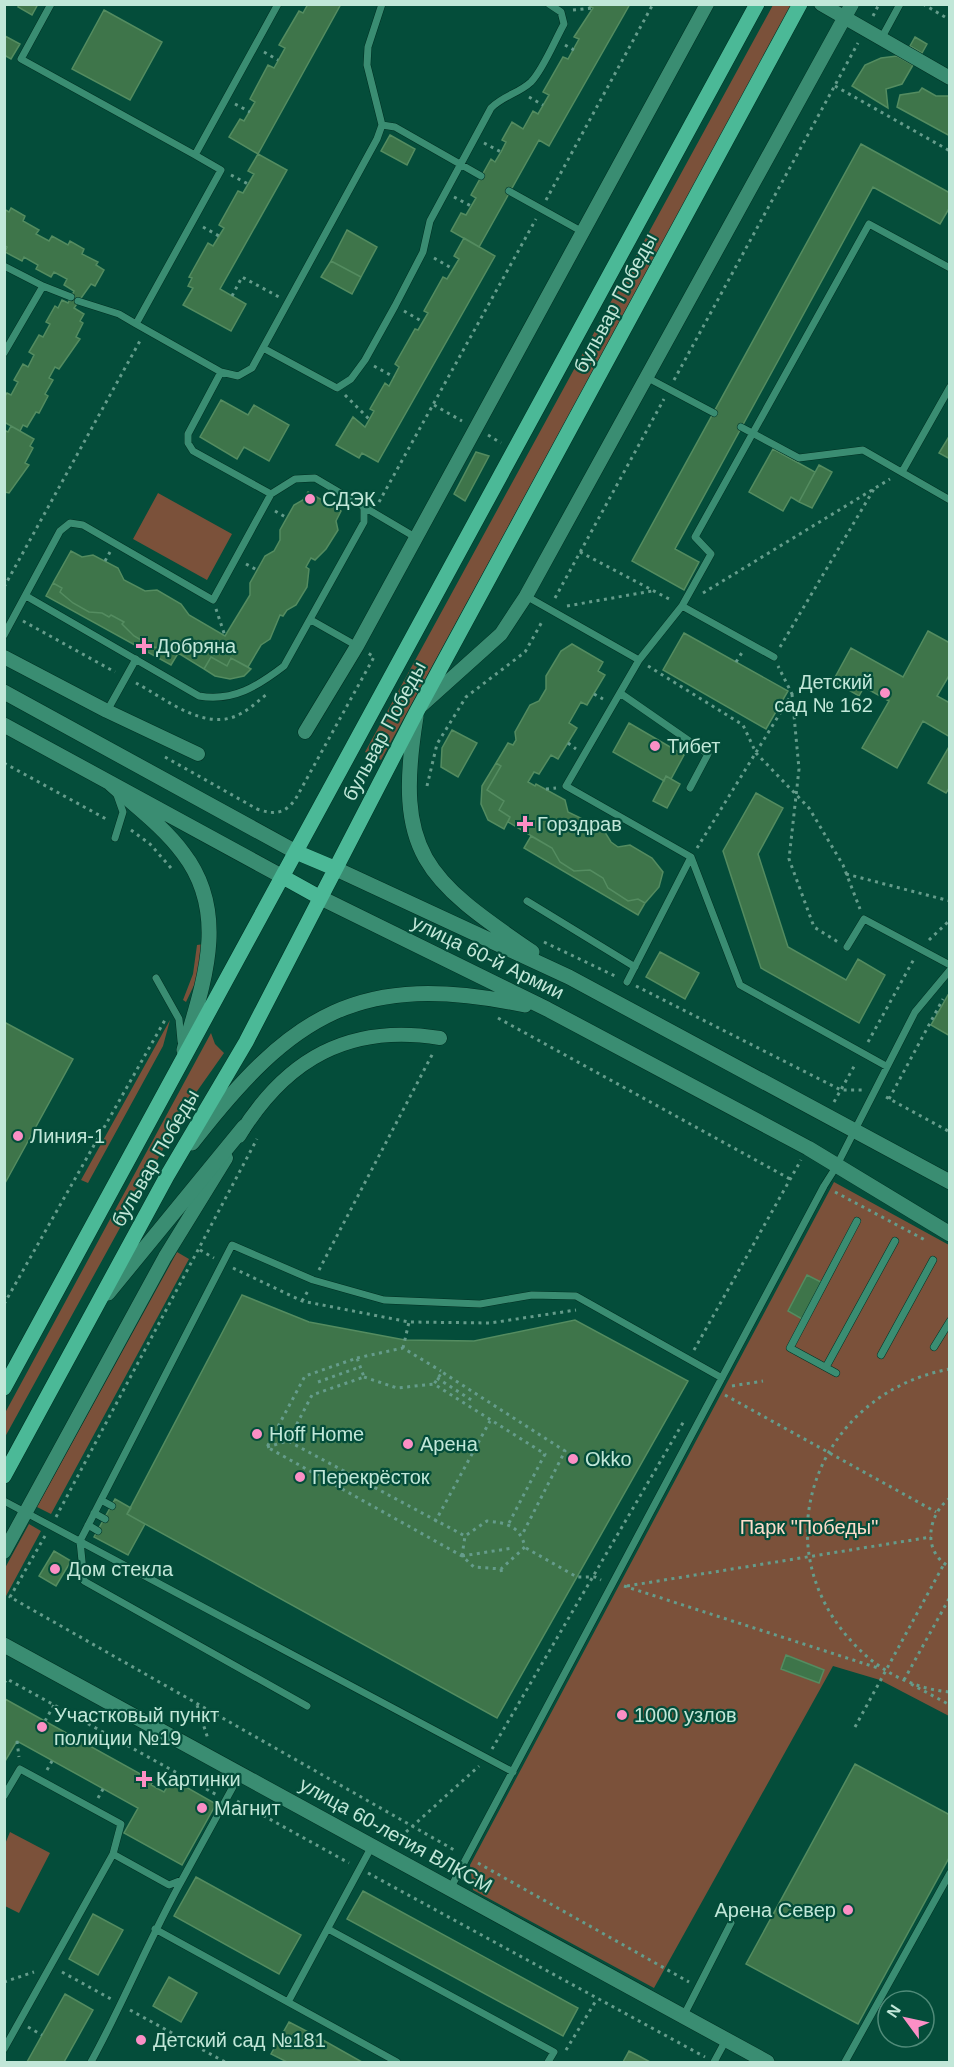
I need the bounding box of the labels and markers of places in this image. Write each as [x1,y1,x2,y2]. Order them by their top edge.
place label: СДЭК [322,488,376,510]
marker: СДЭК [303,492,317,506]
place label: Добряна [156,635,237,657]
marker: Добряна [137,639,151,653]
place label: Детский сад № 162 [774,671,873,716]
marker: Детский сад № 162 [878,686,892,700]
place label: Тибет [667,735,720,757]
marker: Тибет [648,739,662,753]
place label: Горздрав [537,813,622,835]
marker: Горздрав [518,817,532,831]
place label: Линия-1 [30,1125,105,1147]
marker: Линия-1 [11,1129,25,1143]
place label: Hoff Home [269,1423,364,1445]
marker: Hoff Home [250,1427,264,1441]
place label: Арена [420,1433,479,1455]
marker: Арена [401,1437,415,1451]
place label: Okko [585,1448,632,1470]
marker: Okko [566,1452,580,1466]
place label: Перекрёсток [312,1466,430,1488]
marker: Перекрёсток [293,1470,307,1484]
place label: Дом стекла [67,1558,174,1580]
marker: Дом стекла [48,1562,62,1576]
place label: Участковый пункт полиции №19 [54,1704,219,1749]
place label: 1000 узлов [634,1704,737,1726]
marker: 1000 узлов [615,1708,629,1722]
marker: Участковый пункт полиции №19 [35,1720,49,1734]
place label: Картинки [156,1768,241,1790]
marker: Картинки [137,1772,151,1786]
place label: Магнит [214,1797,281,1819]
marker: Магнит [195,1801,209,1815]
place label: Арена Север [714,1899,836,1921]
marker: Арена Север [841,1903,855,1917]
place label: Детский сад №181 [153,2029,326,2051]
marker: Детский сад №181 [134,2033,148,2047]

